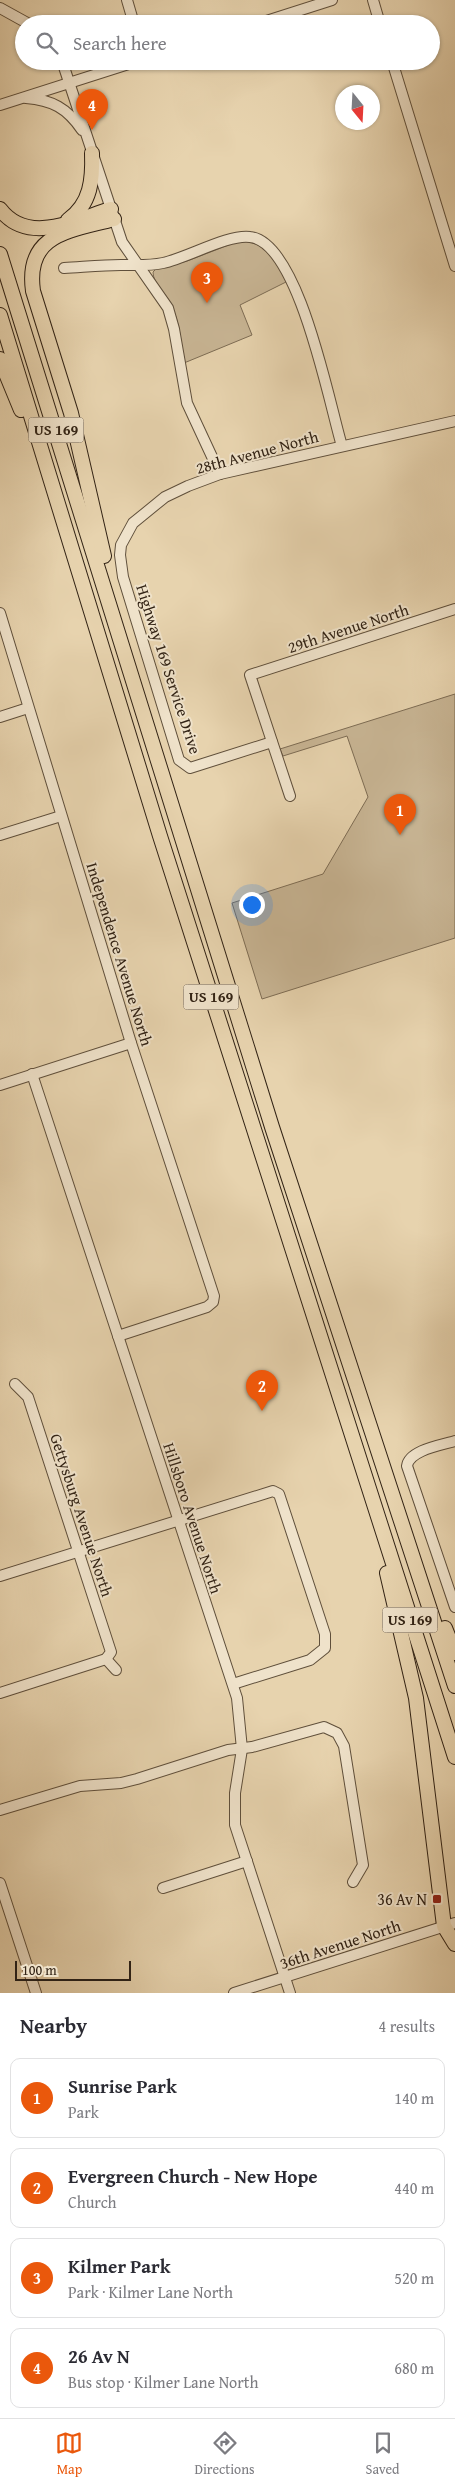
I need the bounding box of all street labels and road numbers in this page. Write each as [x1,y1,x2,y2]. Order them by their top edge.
road number: US 169 [28,418,84,442]
street label: 28th Avenue North [193,424,321,480]
street label: Highway 169 Service Drive [130,581,208,757]
street label: 29th Avenue North [284,597,412,659]
street label: Independence Avenue North [81,859,159,1049]
road number: US 169 [184,984,238,1010]
street label: Gettysburg Avenue North [44,1430,120,1600]
street label: Hillsboro Avenue North [157,1439,229,1597]
road number: US 169 [382,1608,438,1632]
street label: 36th Avenue North [276,1913,404,1975]

